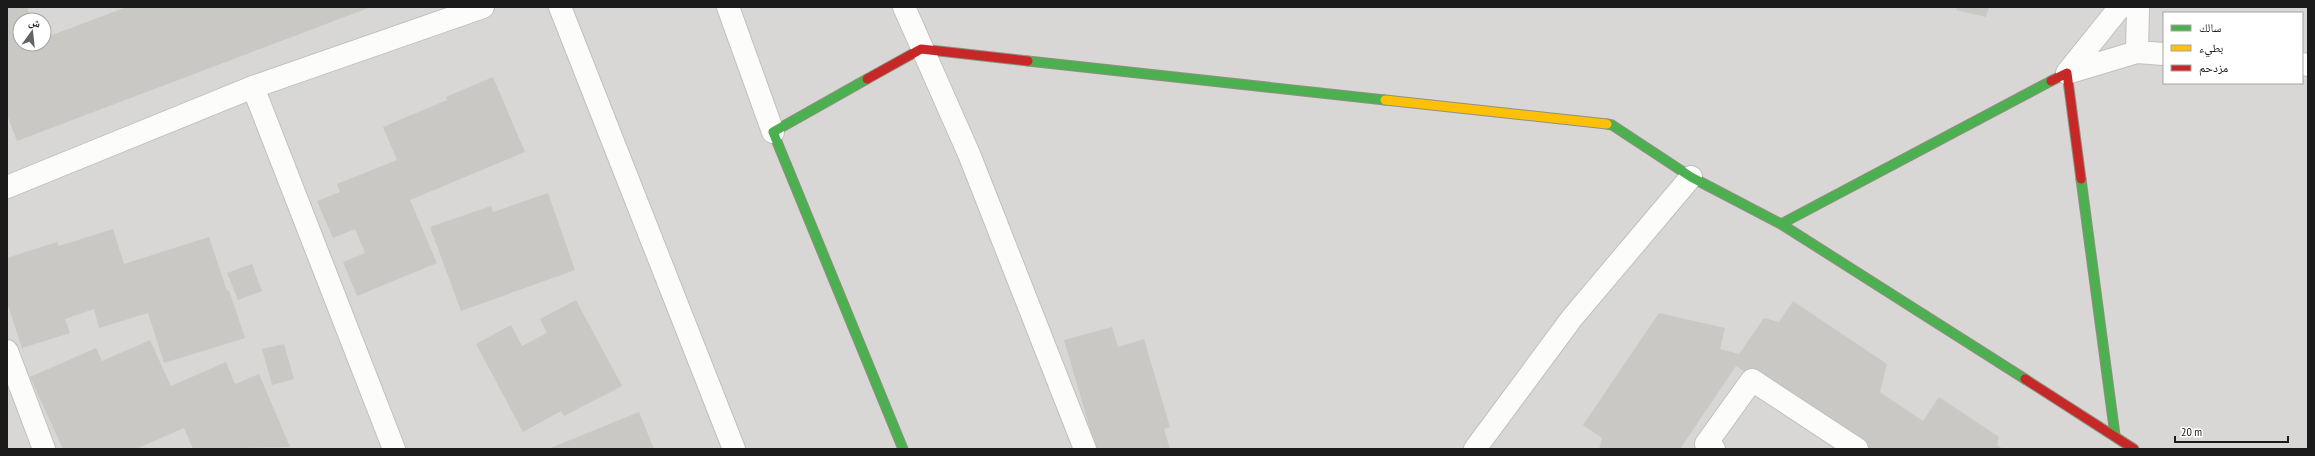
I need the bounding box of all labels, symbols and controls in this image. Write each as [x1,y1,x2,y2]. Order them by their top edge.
north arrow [12,12,52,52]
legend [2163,12,2303,84]
text: ش [27,14,42,32]
text: سالك [2199,20,2221,35]
text: بطيء [2199,40,2223,58]
text: مزدحم [2199,60,2228,76]
scale bar [2175,418,2288,444]
text: 20 m [2181,424,2202,439]

